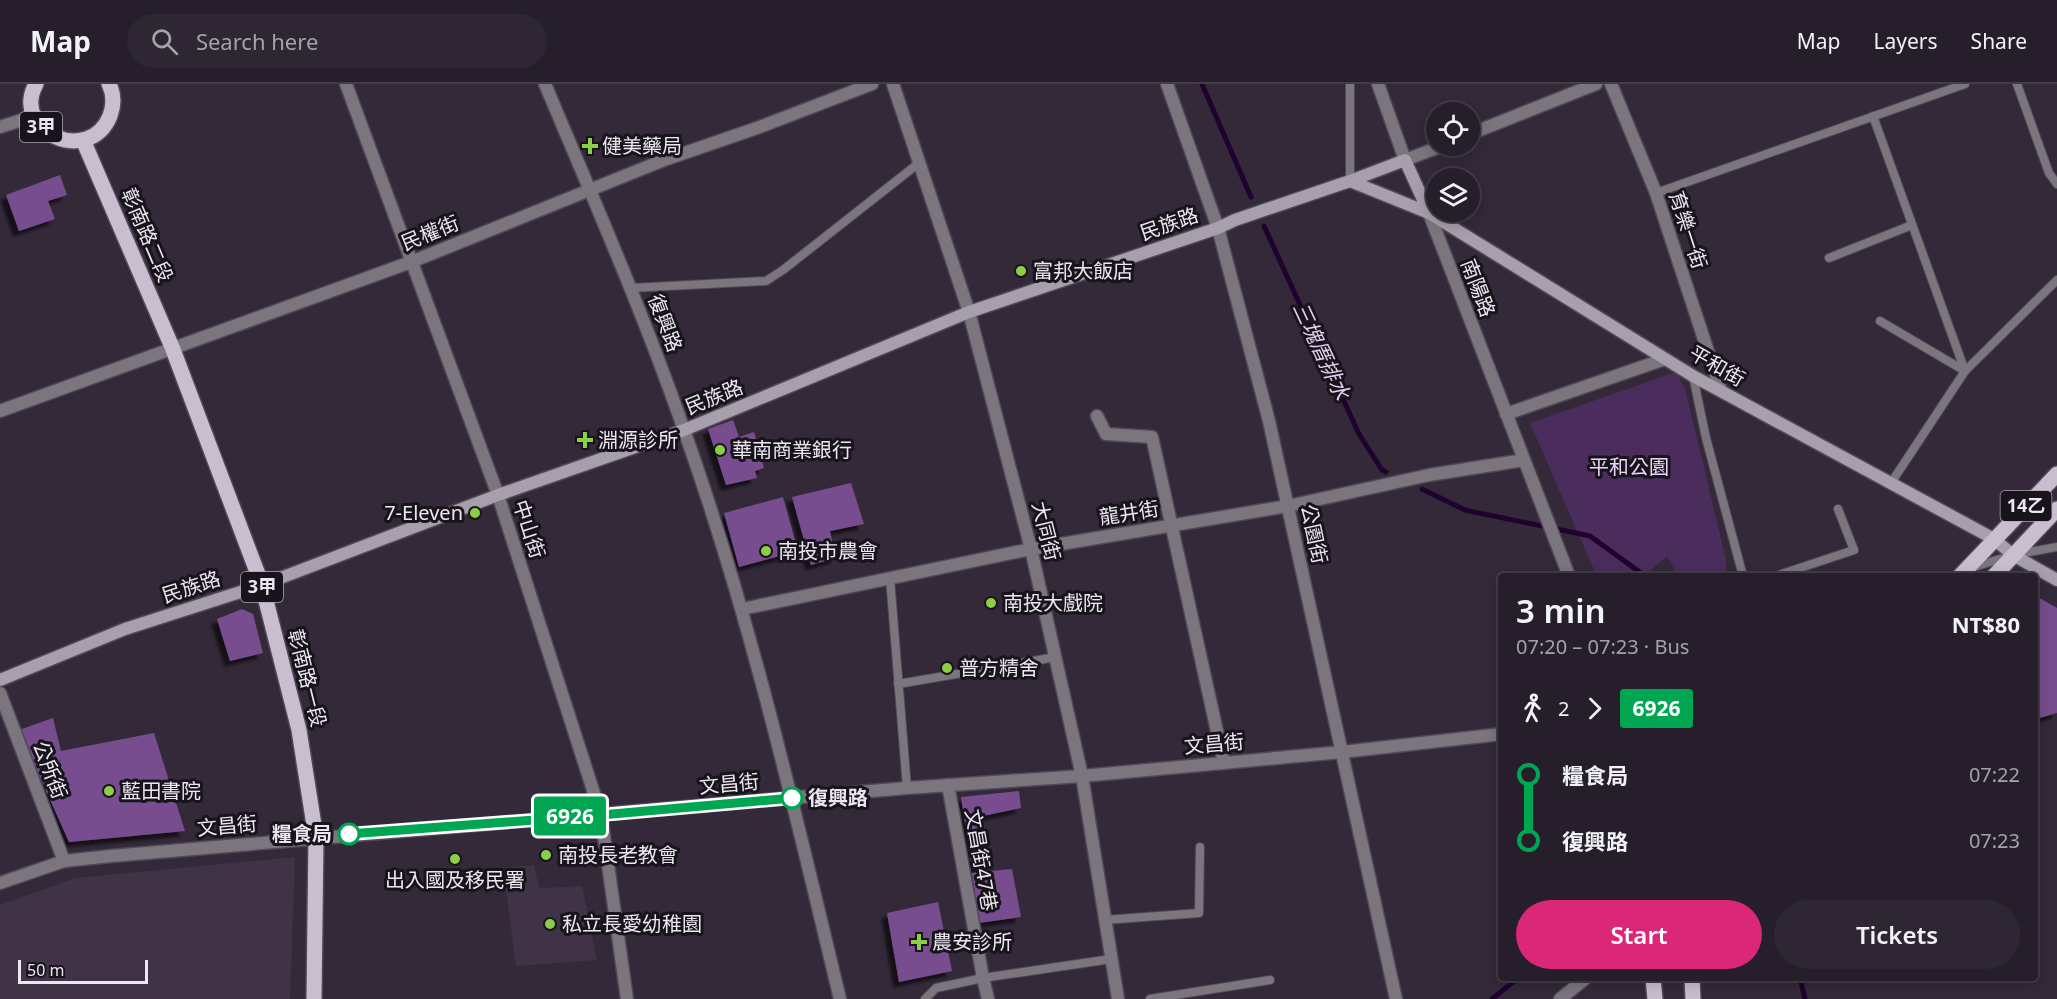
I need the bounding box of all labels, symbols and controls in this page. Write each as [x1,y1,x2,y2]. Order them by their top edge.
search box [127,14,547,68]
text: Map [30,22,91,60]
icon: search [148,25,181,58]
text: Search here [196,26,318,56]
text: Map [1797,27,1841,55]
text: Layers [1874,27,1938,55]
text: Share [1971,27,2027,55]
map controls [1426,102,1480,222]
button: locate [1426,102,1480,156]
road number: 3甲 [20,112,62,142]
place label: 健美藥局 [602,132,682,159]
marker: 健美藥局 [583,139,597,153]
button: layers [1426,168,1480,222]
street label: 彰南路二段 [115,184,179,286]
street label: 育樂一街 [1663,188,1714,272]
street label: 民族路 [1136,201,1202,246]
street label: 民權街 [397,209,463,256]
street label: 南陽路 [1455,255,1502,321]
place label: 富邦大飯店 [1033,257,1133,284]
marker: 富邦大飯店 [1014,264,1028,278]
street label: 復興路 [642,290,689,356]
water label: 三塊厝排水 [1287,297,1357,405]
street label: 平和街 [1685,339,1750,392]
street label: 民族路 [681,373,747,420]
place label: 淵源診所 [598,426,678,453]
marker: 淵源診所 [576,431,594,449]
place label: 華南商業銀行 [732,436,852,463]
marker: 華南商業銀行 [713,443,727,457]
park label: 平和公園 [1589,453,1669,480]
road number: 14乙 [2000,491,2052,521]
street label: 龍井街 [1097,494,1161,531]
street label: 中山街 [507,496,552,562]
place label: 7-Eleven [384,499,463,526]
street label: 大同街 [1026,499,1067,563]
street label: 公園街 [1295,502,1334,566]
marker: 7-Eleven [468,506,482,520]
place label: 南投市農會 [778,537,878,564]
marker: 南投市農會 [759,544,773,558]
street label: 民族路 [158,564,224,609]
road number: 3甲 [241,572,283,602]
text: 3 min [1516,588,1606,633]
place label: 南投大戲院 [1003,589,1103,616]
marker: 南投大戲院 [984,596,998,610]
text: NT$80 [1952,609,2020,639]
street label: 彰南路一段 [282,626,333,730]
text: 07:20 – 07:23 · Bus [1516,633,1689,660]
place label: 普方精舍 [959,654,1039,681]
marker: 普方精舍 [940,661,954,675]
icon: walk [1516,692,1549,725]
icon: forward [1578,692,1611,725]
text: 6926 [1632,694,1681,722]
text: 2 [1558,695,1569,722]
street label: 文昌街 [1183,727,1245,760]
street label: 公所街 [27,737,74,803]
text: 糧食局 [1562,760,1628,790]
text: 07:22 [1969,761,2020,788]
street label: 文昌街 [698,767,760,800]
place label: 藍田書院 [121,777,201,804]
marker: 藍田書院 [102,784,116,798]
place label: 復興路 [808,784,868,811]
marker: 復興路 [781,787,803,809]
line badge: 6926 [528,796,612,836]
text: 6926 [546,802,594,830]
street label: 文昌街47巷 [959,807,1004,913]
street label: 文昌街 [196,809,258,842]
place label: 糧食局 [272,820,332,847]
marker: 糧食局 [338,823,360,845]
text: 復興路 [1562,826,1628,856]
text: 07:23 [1969,827,2020,854]
place label: 南投長老教會 [558,841,678,868]
marker: 南投長老教會 [539,848,553,862]
marker: 出入國及移民署 [448,852,462,866]
place label: 出入國及移民署 [385,866,525,893]
button: Start [1516,900,1762,969]
button: Tickets [1774,900,2020,969]
place label: 私立長愛幼稚園 [562,910,702,937]
marker: 私立長愛幼稚園 [543,917,557,931]
place label: 農安診所 [932,928,1012,955]
marker: 農安診所 [910,933,928,951]
scale bar [18,957,148,984]
text: 50 m [27,959,64,981]

